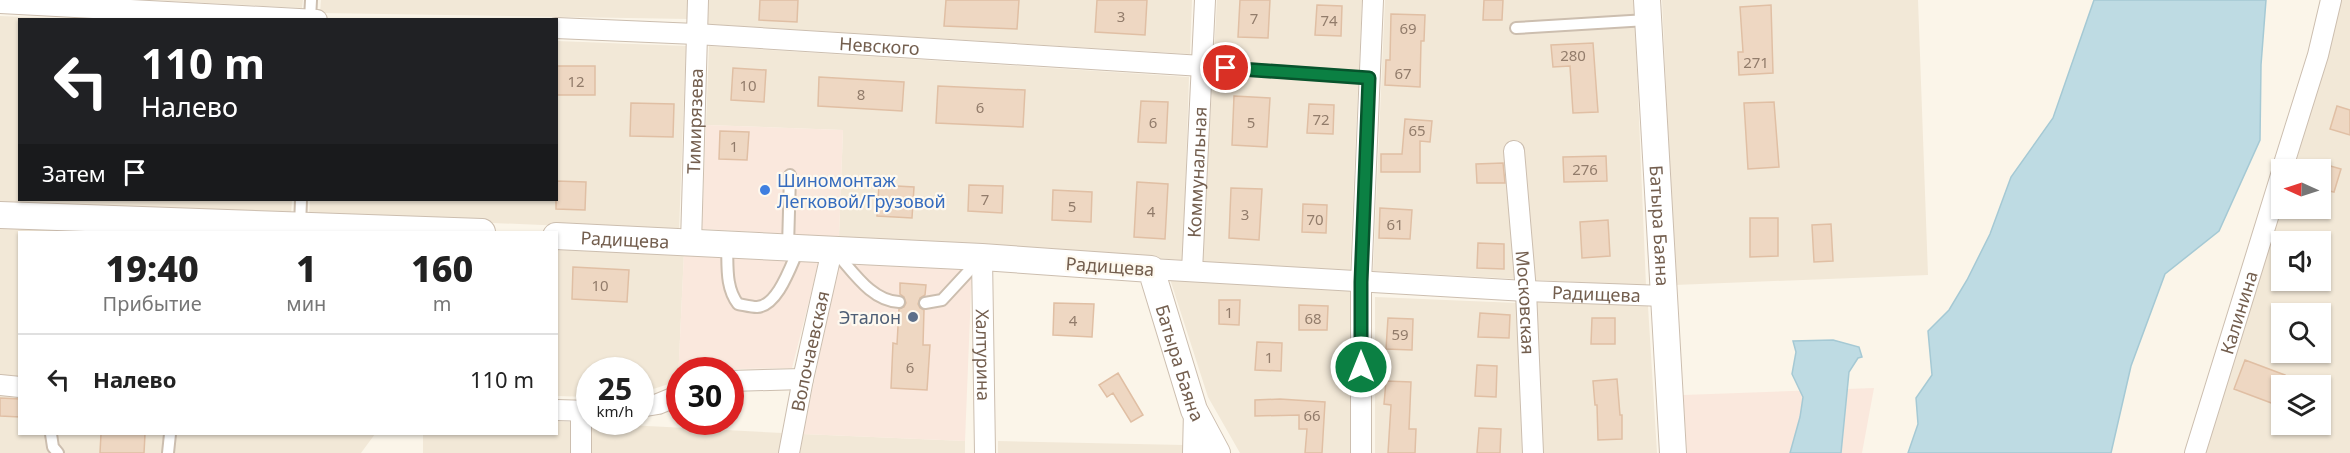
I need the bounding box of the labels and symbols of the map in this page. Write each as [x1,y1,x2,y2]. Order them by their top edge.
house number: 3 [1117,6,1125,26]
house number: 7 [1250,8,1258,28]
house number: 74 [1320,10,1338,30]
house number: 69 [1399,18,1417,38]
street label: Невского [838,31,921,60]
pin [1200,42,1251,93]
house number: 280 [1560,45,1586,65]
house number: 271 [1743,52,1769,72]
house number: 67 [1394,63,1412,83]
street label: Тимирязева [681,68,708,174]
house number: 12 [567,71,585,91]
house number: 10 [739,75,757,95]
house number: 8 [857,84,865,104]
house number: 6 [976,97,984,117]
street label: Коммунальная [1182,106,1212,238]
house number: 72 [1312,109,1330,129]
house number: 6 [1149,112,1157,132]
house number: 5 [1247,112,1255,132]
house number: 65 [1408,120,1426,140]
house number: 1 [730,136,738,156]
house number: 276 [1572,159,1598,179]
north arrow [2271,159,2331,219]
street label: Батыра Баяна [1644,164,1675,287]
place label: Шиномонтаж Легковой/Грузовой [777,168,946,213]
marker: Шиномонтаж Легковой/Грузовой [758,183,772,197]
house number: 7 [981,189,989,209]
house number: 5 [1068,196,1076,216]
house number: 4 [1147,201,1156,221]
house number: 3 [1241,204,1249,224]
house number: 70 [1306,209,1324,229]
house number: 61 [1386,214,1404,234]
street label: Радищева [580,225,670,254]
street label: Московская [1511,249,1541,355]
street label: Радищева [1065,251,1155,281]
street label: Калинина [2214,268,2263,357]
house number: 10 [591,275,609,295]
street label: Радищева [1551,280,1641,307]
street label: Волочаевская [785,289,834,413]
street label: Батыра Баяна [1150,301,1210,426]
house number: 1 [1225,302,1233,322]
place label: Эталон [839,305,901,329]
house number: 68 [1304,308,1322,328]
street label: Халтурина [971,309,996,401]
marker: Эталон [906,310,920,324]
house number: 4 [1069,310,1078,330]
house number: 59 [1391,324,1409,344]
position arrow [1329,335,1393,399]
house number: 1 [1265,347,1273,367]
speed limit sign: 30 [666,357,744,435]
house number: 6 [906,357,914,377]
house number: 66 [1303,405,1321,425]

